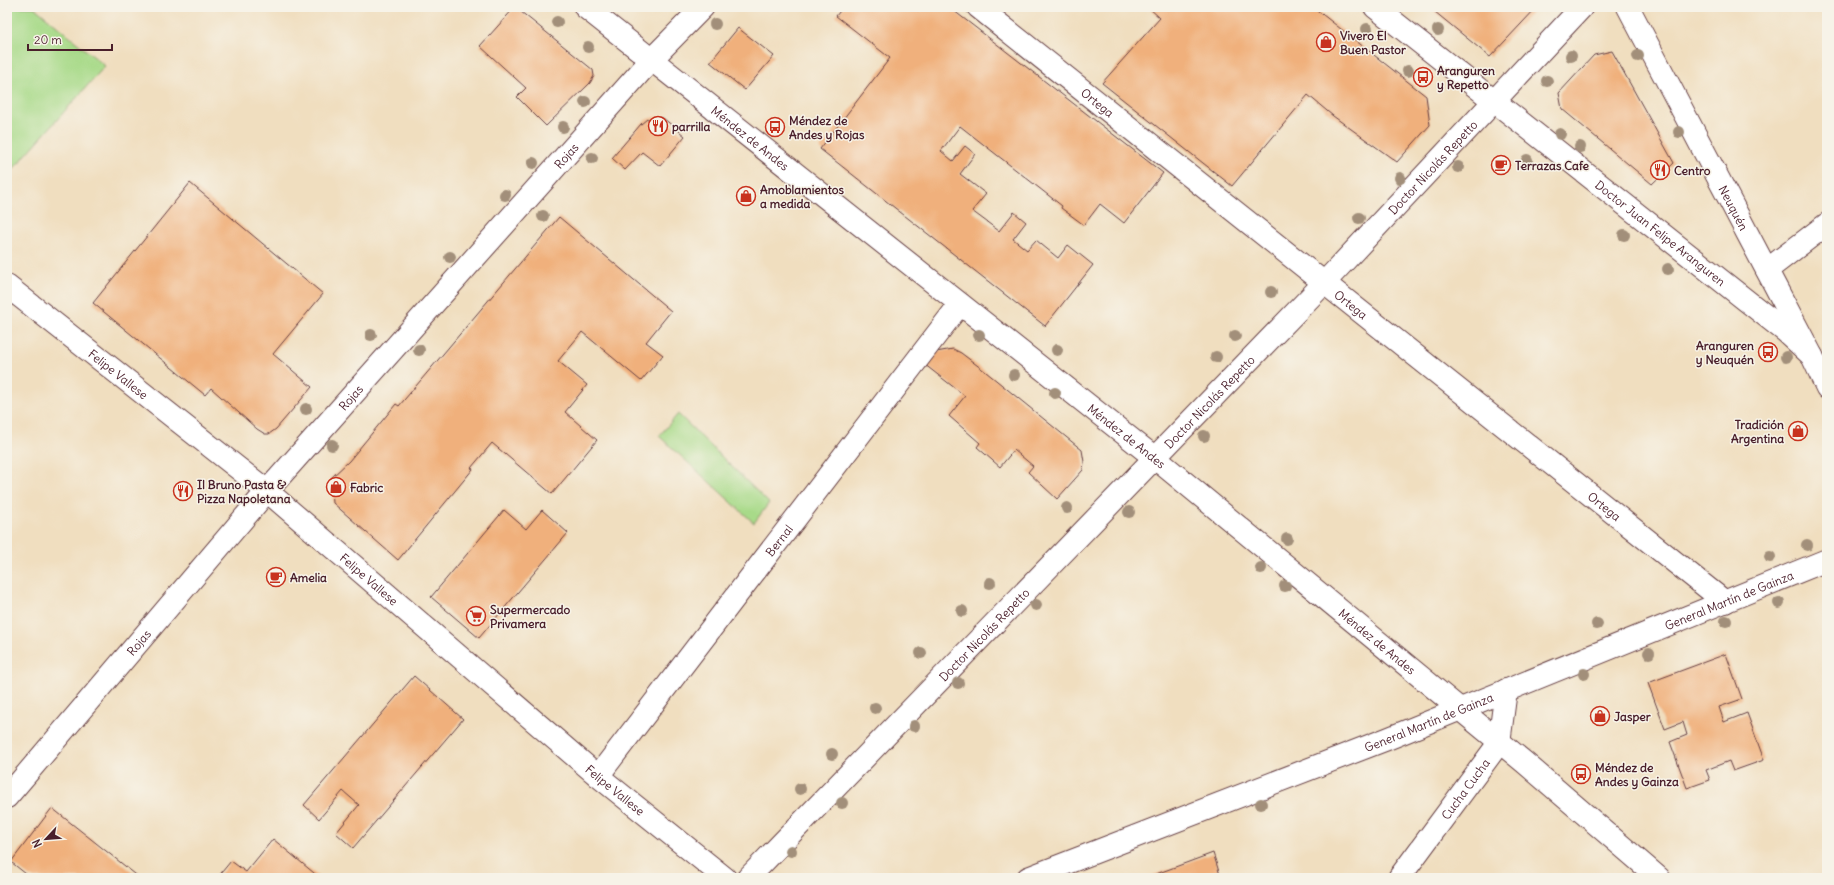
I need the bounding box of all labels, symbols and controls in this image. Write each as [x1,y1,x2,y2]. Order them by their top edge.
scale bar [28,26,112,52]
place label: Vivero El Buen Pastor [1340,28,1406,57]
shop icon: Vivero El Buen Pastor [1315,31,1337,53]
text: 20 m [34,32,62,47]
place label: Aranguren y Repetto [1437,63,1495,93]
bus stop icon: Aranguren y Repetto [1412,66,1434,88]
street label: Ortega [1078,85,1117,120]
street label: Méndez de Andes [709,103,792,173]
place label: Méndez de Andes y Rojas [789,113,865,143]
restaurant icon: parrilla [647,115,669,137]
bus stop icon: Méndez de Andes y Rojas [764,116,786,138]
street label: Doctor Nicolás Repetto [1385,117,1480,217]
place label: parrilla [672,119,711,135]
street label: Rojas [551,139,581,171]
cafe icon: Terrazas Cafe [1490,154,1512,176]
place label: Terrazas Cafe [1515,158,1590,173]
restaurant icon: Centro [1649,159,1671,181]
place label: Centro [1674,163,1711,178]
street label: Doctor Juan Felipe Aranguren [1592,177,1729,289]
place label: Amoblamientos a medida [760,182,844,211]
street label: Neuquén [1716,183,1752,233]
shop icon: Amoblamientos a medida [735,185,757,207]
street label: Ortega [1332,286,1371,322]
place label: Aranguren y Neuquén [1696,338,1754,368]
bus stop icon: Aranguren y Neuquén [1757,341,1779,363]
street label: Felipe Vallese [86,346,151,402]
street label: Doctor Nicolás Repetto [1161,352,1258,451]
street label: Rojas [335,381,366,413]
street label: Méndez de Andes [1085,400,1169,471]
place label: Tradición Argentina [1731,417,1784,447]
shop icon: Tradición Argentina [1787,420,1809,442]
shop icon: Fabric [325,476,347,498]
place label: Il Bruno Pasta & Pizza Napoletana [197,477,291,507]
restaurant icon: Il Bruno Pasta & Pizza Napoletana [172,480,194,502]
place label: Fabric [350,480,383,495]
street label: Ortega [1585,488,1624,524]
street label: Bernal [762,522,796,559]
street label: Felipe Vallese [337,550,401,608]
cafe icon: Amelia [265,566,287,588]
street label: General Martín de Gainza [1662,567,1796,633]
place label: Amelia [290,570,327,585]
street label: Doctor Nicolás Repetto [935,585,1032,684]
place label: Supermercado Privamera [490,602,571,631]
supermarket icon: Supermercado Privamera [465,605,487,627]
street label: Méndez de Andes [1336,605,1419,677]
street label: Rojas [123,626,154,658]
street label: General Martín de Gainza [1362,689,1495,755]
shop icon: Jasper [1589,705,1611,727]
place label: Jasper [1614,709,1651,725]
street label: Cucha Cucha [1438,755,1493,822]
place label: Méndez de Andes y Gainza [1595,760,1679,790]
street label: Felipe Vallese [583,761,648,818]
bus stop icon: Méndez de Andes y Gainza [1570,763,1592,785]
north arrow [26,819,66,859]
text: N [29,837,45,850]

